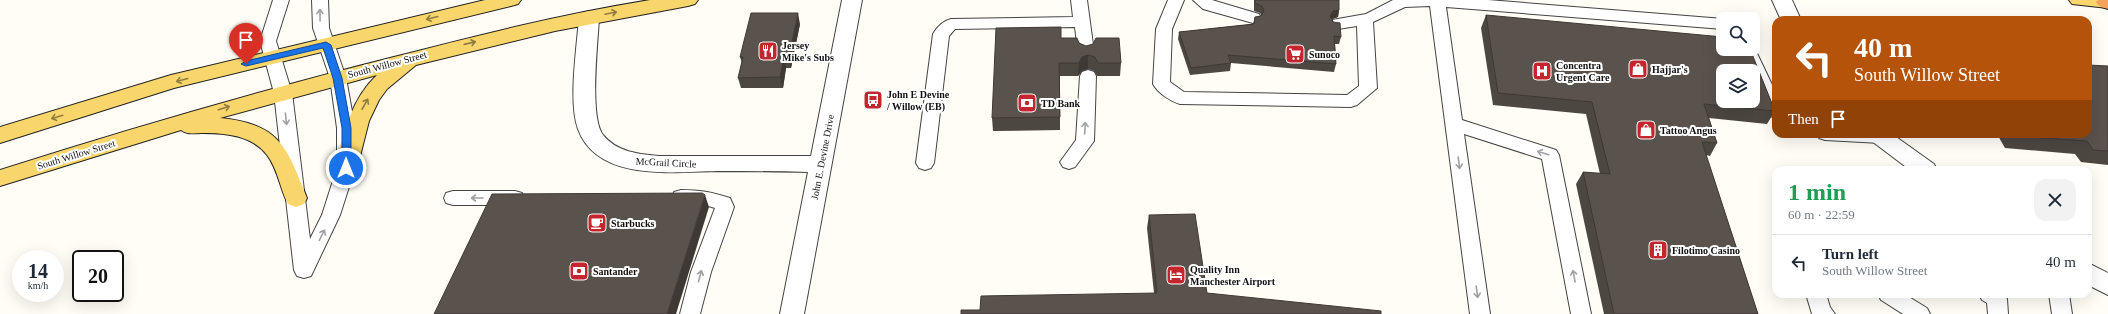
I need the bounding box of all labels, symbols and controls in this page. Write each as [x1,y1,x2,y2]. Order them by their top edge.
one-way arrow [604,8,617,16]
one-way arrow [317,9,324,22]
map controls [1716,12,1760,108]
button: search [1716,12,1760,56]
one-way arrow [426,15,439,23]
pin [229,23,263,64]
icon: arrive [235,29,257,51]
icon: left [1788,32,1840,84]
text: 40 m [1854,32,1912,63]
one-way arrow [463,39,476,47]
restaurant icon: Jersey Mike's Subs [757,40,779,62]
place label: Jersey Mike's Subs [782,40,834,63]
supermarket icon: Sunoco [1284,43,1306,65]
street label: South Willow Street [347,49,428,80]
place label: Sunoco [1309,49,1340,60]
shop icon: Hajjar's [1627,58,1649,80]
hospital icon: Concentra Urgent Care [1531,60,1553,82]
place label: Concentra Urgent Care [1556,60,1610,83]
place label: Hajjar's [1652,64,1688,75]
button: layers [1716,64,1760,108]
text: South Willow Street [1854,65,2000,85]
one-way arrow [175,77,188,84]
bus stop icon: John E Devine / Willow (EB) [862,89,884,111]
place label: John E Devine / Willow (EB) [886,89,950,113]
bank icon: TD Bank [1016,92,1038,114]
one-way arrow [362,98,369,110]
place label: TD Bank [1041,98,1081,109]
one-way arrow [218,104,231,111]
icon: arrive [1827,108,1849,130]
text: Then [1788,111,1819,127]
one-way arrow [282,112,289,125]
street label: John E. Devine Drive [809,113,836,201]
one-way arrow [51,114,64,121]
shop icon: Tattoo Angus [1635,119,1657,141]
one-way arrow [1082,122,1089,135]
place label: Tattoo Angus [1660,125,1717,136]
street label: South Willow Street [36,137,117,172]
position arrow [325,147,367,189]
one-way arrow [1537,149,1550,156]
street label: McGrail Circle [635,155,697,170]
one-way arrow [1455,156,1463,169]
text: 1 min [1788,179,1846,205]
button: close [2034,179,2076,221]
one-way arrow [471,194,484,202]
text: 60 m · 22:59 [1788,207,1855,222]
cafe icon: Starbucks [586,212,608,234]
place label: Starbucks [611,218,654,229]
one-way arrow [318,229,326,241]
building icon: Filotimo Casino [1647,239,1669,261]
place label: Filotimo Casino [1672,245,1740,256]
text: Turn left [1822,246,1879,262]
speed limit sign: 20 [72,250,124,302]
icon: left [1788,252,1810,274]
text: 40 m [2046,254,2076,270]
text: 14 [28,260,48,282]
bank icon: Santander [568,260,590,282]
text: South Willow Street [1822,263,1927,278]
hotel icon: Quality Inn Manchester Airport [1165,264,1187,286]
place label: Quality Inn Manchester Airport [1190,264,1276,287]
place label: Santander [593,266,638,277]
one-way arrow [697,270,704,283]
one-way arrow [1569,270,1577,283]
text: km/h [28,280,48,291]
one-way arrow [1473,285,1481,298]

